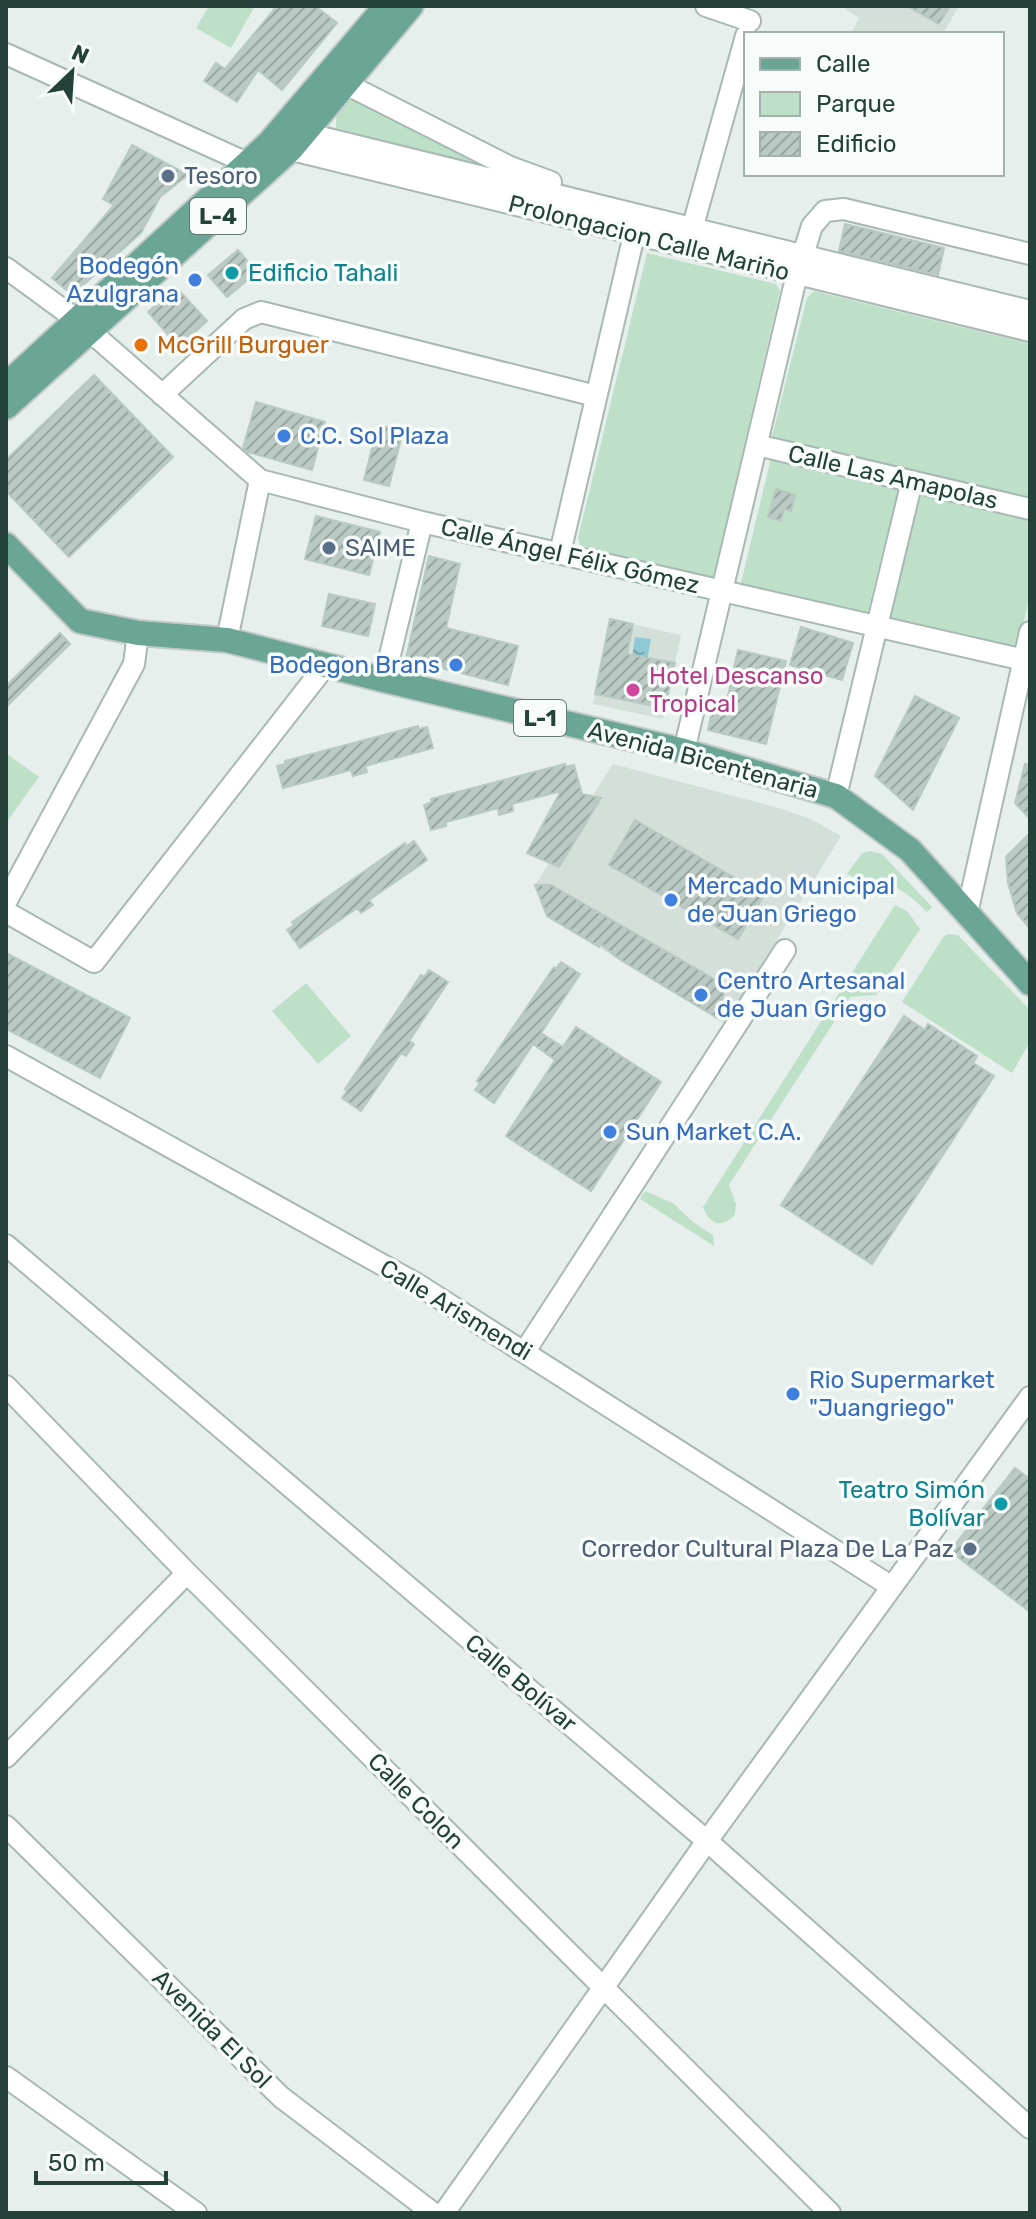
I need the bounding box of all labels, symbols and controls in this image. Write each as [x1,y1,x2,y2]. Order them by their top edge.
north arrow [32,32,112,112]
legend [744,32,1004,176]
text: N [67,39,93,70]
text: Calle [816,50,870,78]
text: Parque [816,90,895,118]
text: Edificio [816,130,897,158]
place label: Tesoro [184,162,258,190]
marker: Tesoro [159,167,177,185]
street label: Prolongacion Calle Mariño [505,189,793,287]
road number: L-4 [190,198,246,234]
place label: Bodegón Azulgrana [66,252,179,308]
place label: Edificio Tahali [248,259,398,287]
marker: Edificio Tahali [223,264,241,282]
marker: Bodegón Azulgrana [186,271,204,289]
place label: McGrill Burguer [157,331,329,359]
marker: McGrill Burguer [132,336,150,354]
place label: C.C. Sol Plaza [300,422,449,450]
marker: C.C. Sol Plaza [275,427,293,445]
street label: Calle Las Amapolas [785,439,1001,515]
street label: Calle Ángel Félix Gómez [438,513,702,599]
place label: SAIME [345,534,416,562]
marker: SAIME [320,539,338,557]
place label: Bodegon Brans [269,651,440,679]
marker: Bodegon Brans [447,656,465,674]
place label: Hotel Descanso Tropical [649,662,824,718]
marker: Hotel Descanso Tropical [624,681,642,699]
road number: L-1 [514,700,566,736]
street label: Avenida Bicentenaria [585,716,821,804]
place label: Mercado Municipal de Juan Griego [687,872,895,928]
marker: Mercado Municipal de Juan Griego [662,891,680,909]
place label: Centro Artesanal de Juan Griego [717,967,905,1023]
marker: Centro Artesanal de Juan Griego [692,986,710,1004]
place label: Sun Market C.A. [626,1118,802,1146]
marker: Sun Market C.A. [601,1123,619,1141]
street label: Calle Arismendi [375,1254,537,1366]
place label: Rio Supermarket "Juangriego" [809,1366,995,1422]
marker: Rio Supermarket "Juangriego" [784,1385,802,1403]
place label: Teatro Simón Bolívar [839,1476,985,1532]
marker: Teatro Simón Bolívar [992,1495,1010,1513]
place label: Corredor Cultural Plaza De La Paz [581,1535,954,1563]
marker: Corredor Cultural Plaza De La Paz [961,1540,979,1558]
street label: Calle Bolívar [460,1628,582,1738]
street label: Calle Colon [362,1747,470,1855]
street label: Avenida El Sol [147,1964,277,2094]
scale bar [36,2135,166,2185]
text: 50 m [48,2149,105,2177]

